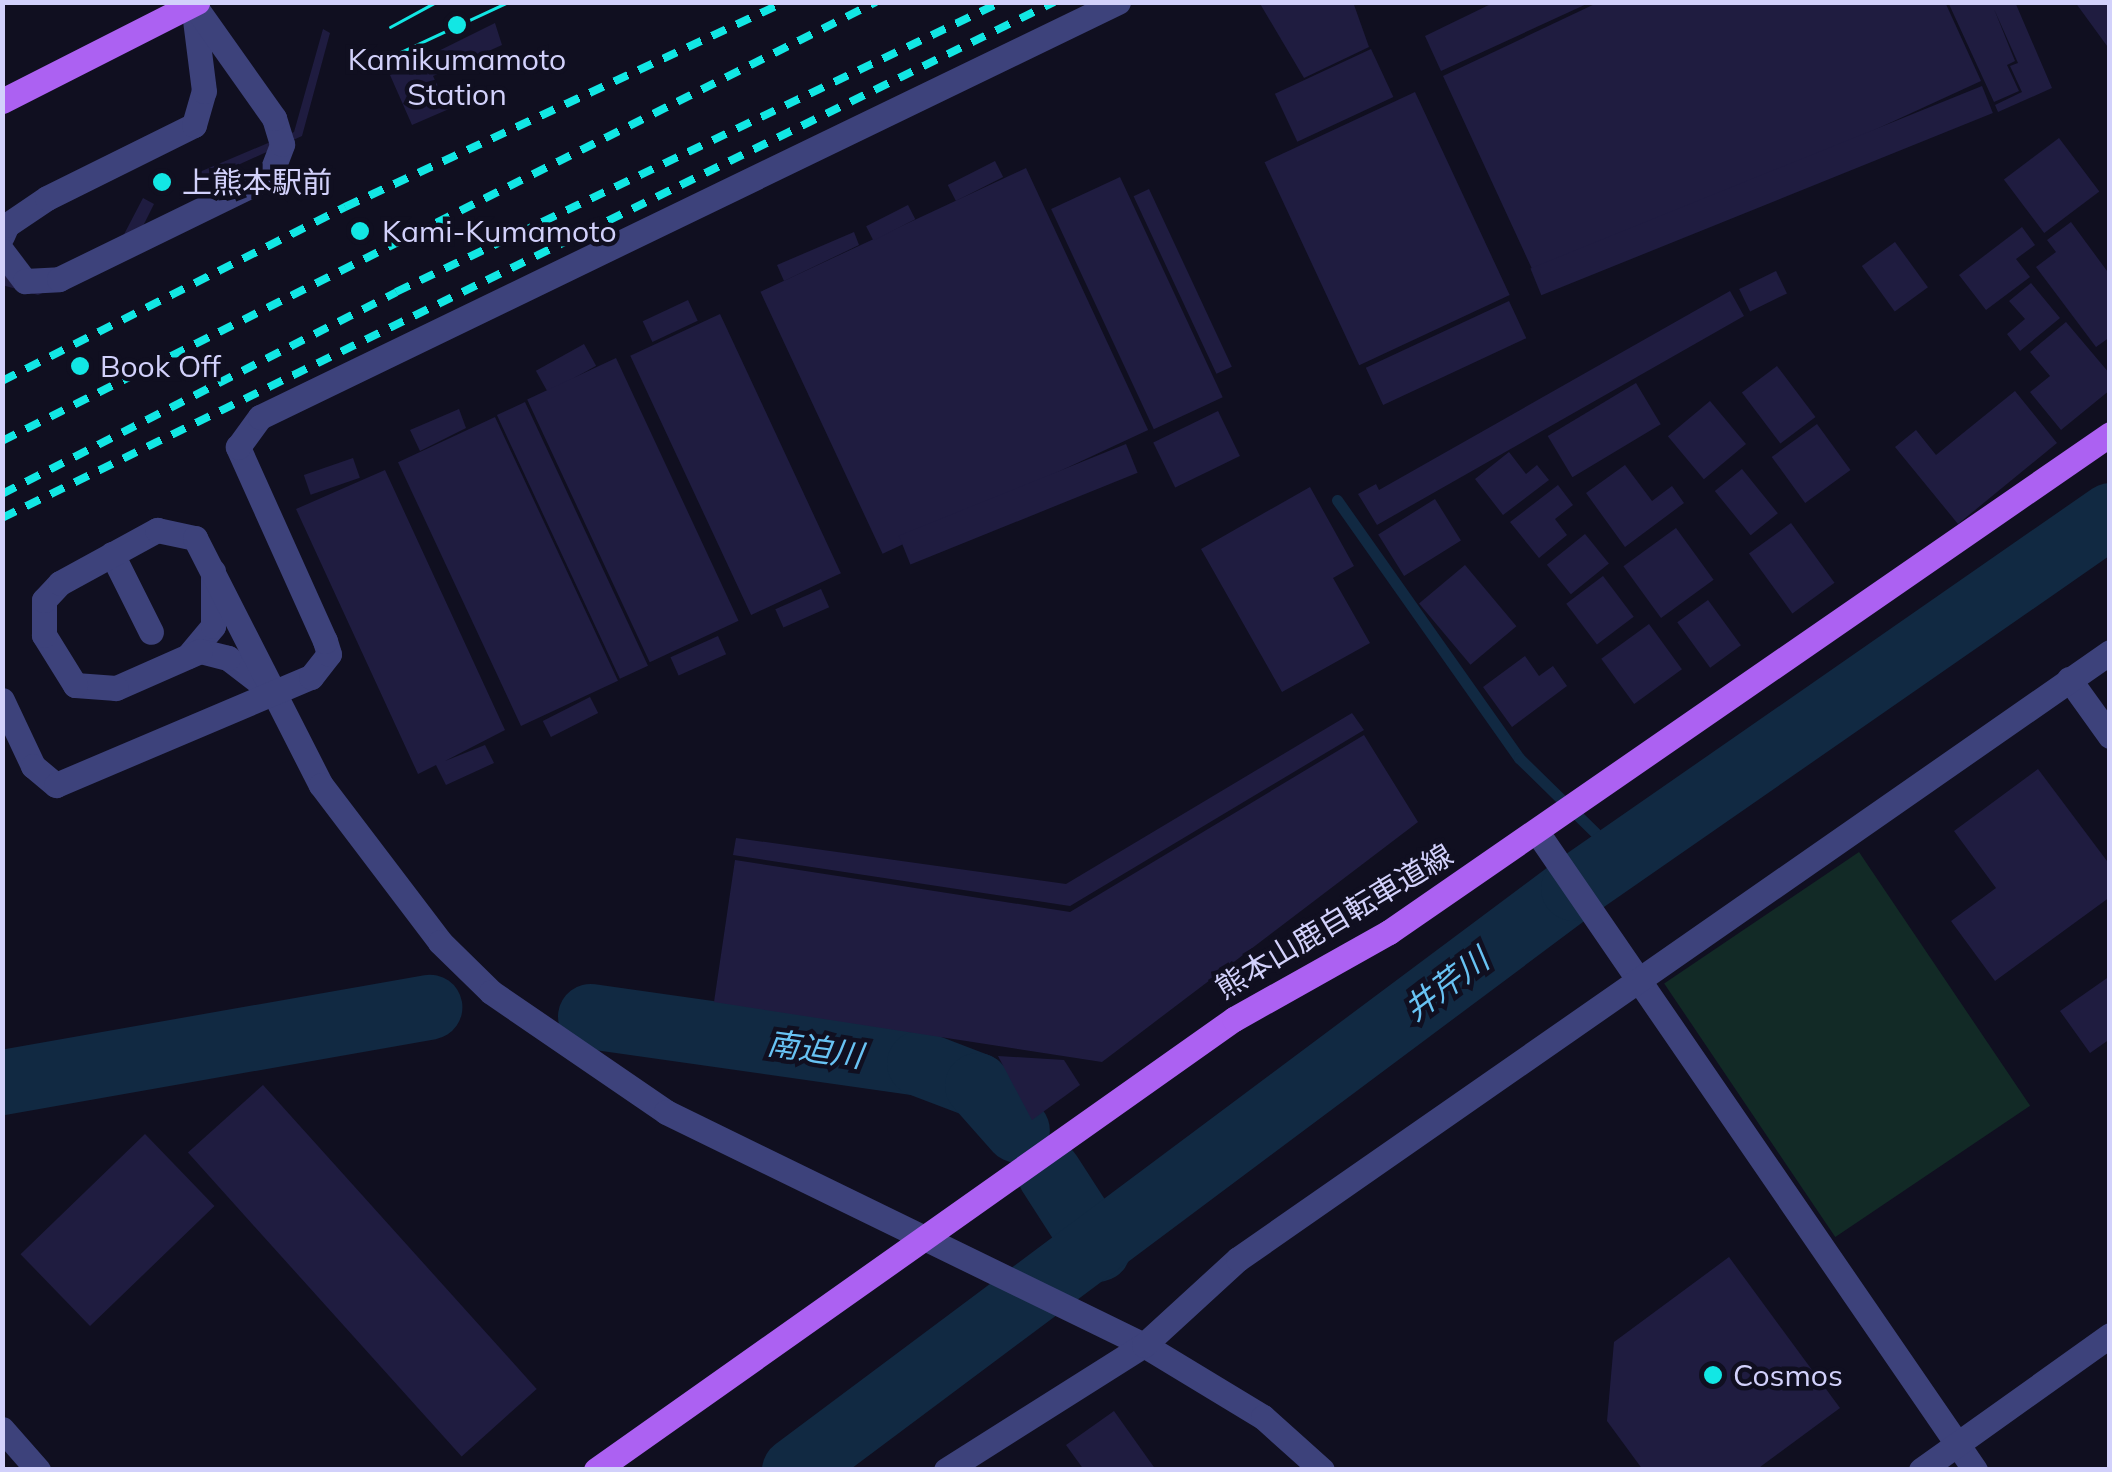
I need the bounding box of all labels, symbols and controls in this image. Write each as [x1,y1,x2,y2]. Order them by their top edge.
marker: Kamikumamoto Station [446,14,468,36]
place label: Kamikumamoto Station [348,41,566,112]
place label: 上熊本駅前 [182,164,332,200]
marker: 上熊本駅前 [151,171,173,193]
place label: Kami-Kumamoto [382,213,617,249]
marker: Kami-Kumamoto [347,218,373,244]
place label: Book Off [100,348,221,384]
marker: Book Off [69,355,91,377]
street label: 熊本山鹿自転車道線 [1209,836,1459,1006]
water label: 井芹川 [1396,940,1496,1028]
water label: 南迫川 [765,1023,865,1075]
place label: Cosmos [1733,1357,1843,1393]
marker: Cosmos [1702,1364,1724,1386]

